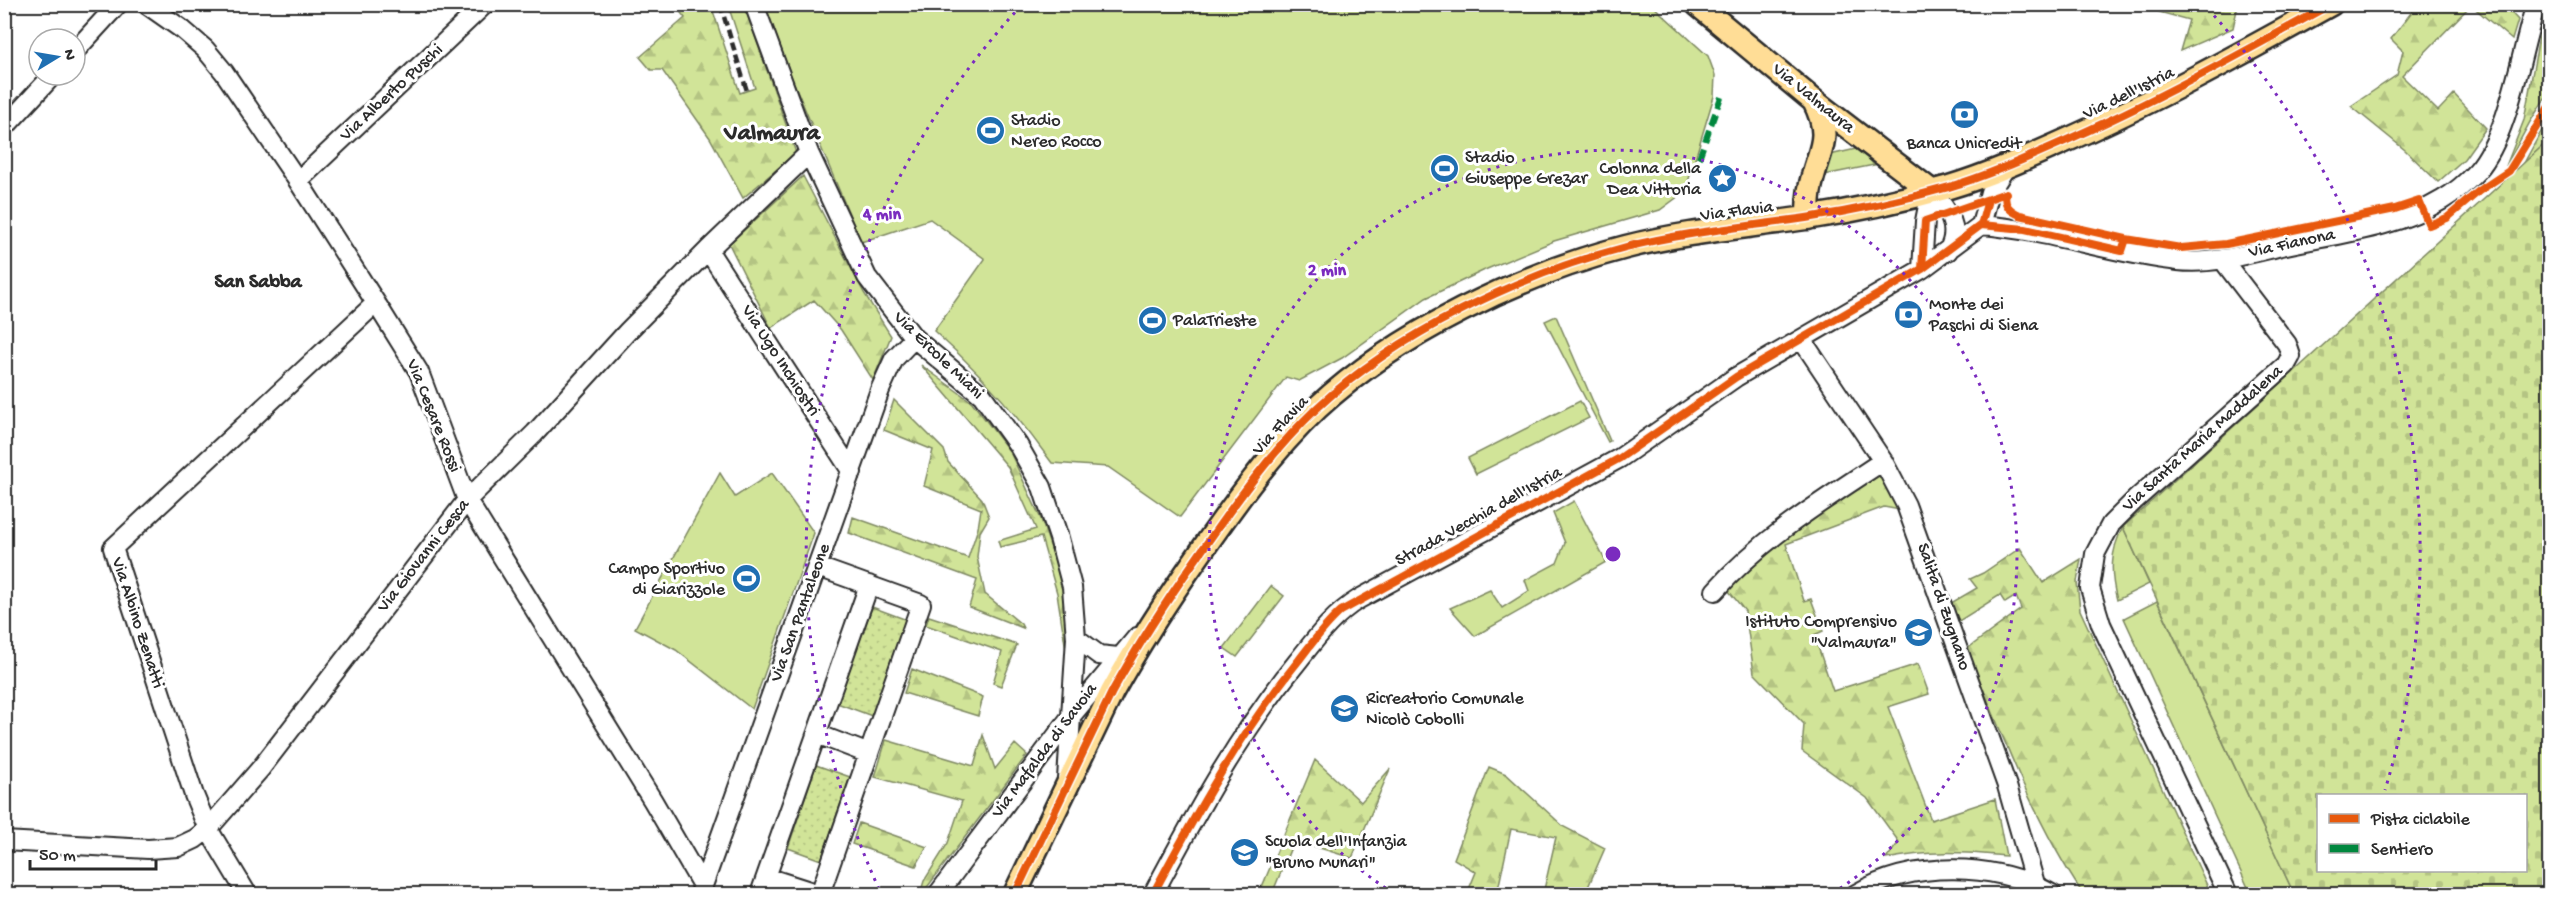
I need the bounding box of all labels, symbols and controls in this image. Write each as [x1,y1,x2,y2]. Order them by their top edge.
north arrow [27,27,87,87]
street label: Via Alberto Puschi [335,40,448,147]
text: N [58,48,79,62]
street label: Via Valmaura [1767,59,1859,139]
street label: Via dell'Istria [2079,62,2179,126]
bank icon: Banca Unicredit [1948,99,1980,131]
place label: Stadio Nereo Rocco [1011,111,1102,153]
sports icon: Stadio Nereo Rocco [974,115,1006,147]
district label: Valmaura [723,120,821,149]
place label: Banca Unicredit [1906,134,2023,155]
place label: Stadio Giuseppe Grezar [1465,148,1589,190]
sports icon: Stadio Giuseppe Grezar [1428,152,1460,184]
place label: Colonna della Dea Vittoria [1599,159,1702,201]
place icon: Colonna della Dea Vittoria [1706,163,1738,195]
street label: Via Flavia [1698,197,1776,227]
text: 4 min [862,205,901,226]
street label: Via Fianona [2246,224,2338,264]
text: 2 min [1308,261,1347,282]
district label: San Sabba [214,272,303,295]
place label: Monte dei Paschi di Siena [1928,295,2039,337]
bank icon: Monte dei Paschi di Siena [1892,299,1924,331]
street label: Via Ugo Inchiostri [736,301,824,421]
sports icon: PalaTrieste [1136,305,1168,337]
street label: Via Ercole Miani [888,307,988,404]
place label: PalaTrieste [1172,311,1257,332]
street label: Via Cesare Rossi [400,356,465,476]
street label: Via Santa Maria Maddalena [2118,361,2288,517]
street label: Via Flavia [1248,391,1314,461]
street label: Strada Vecchia dell'Istria [1392,462,1567,572]
street label: Via Giovanni Cesca [373,494,475,618]
street label: Via San Pantaleone [766,540,836,686]
street label: Salita di Zugnano [1911,541,1975,673]
centre of rings [1603,544,1623,564]
street label: Via Albino Zenatti [106,554,168,691]
place label: Campo Sportivo di Giarizzole [609,559,726,601]
sports icon: Campo Sportivo di Giarizzole [730,563,762,595]
place label: Istituto Comprensivo "Valmaura" [1745,612,1897,654]
school or university icon: Istituto Comprensivo "Valmaura" [1902,616,1934,648]
street label: Via Mafalda di Savoia [987,679,1103,823]
place label: Ricreatorio Comunale Nicolò Cobolli [1366,689,1525,731]
school or university icon: Ricreatorio Comunale Nicolò Cobolli [1329,693,1361,725]
legend [2317,794,2527,872]
text: Pista ciclabile [2370,810,2471,831]
place label: Scuola dell'Infanzia "Bruno Munari" [1265,832,1408,874]
scale bar [30,833,156,871]
school or university icon: Scuola dell'Infanzia "Bruno Munari" [1228,836,1260,868]
text: Sentiero [2371,840,2433,861]
text: 50 m [39,846,76,867]

